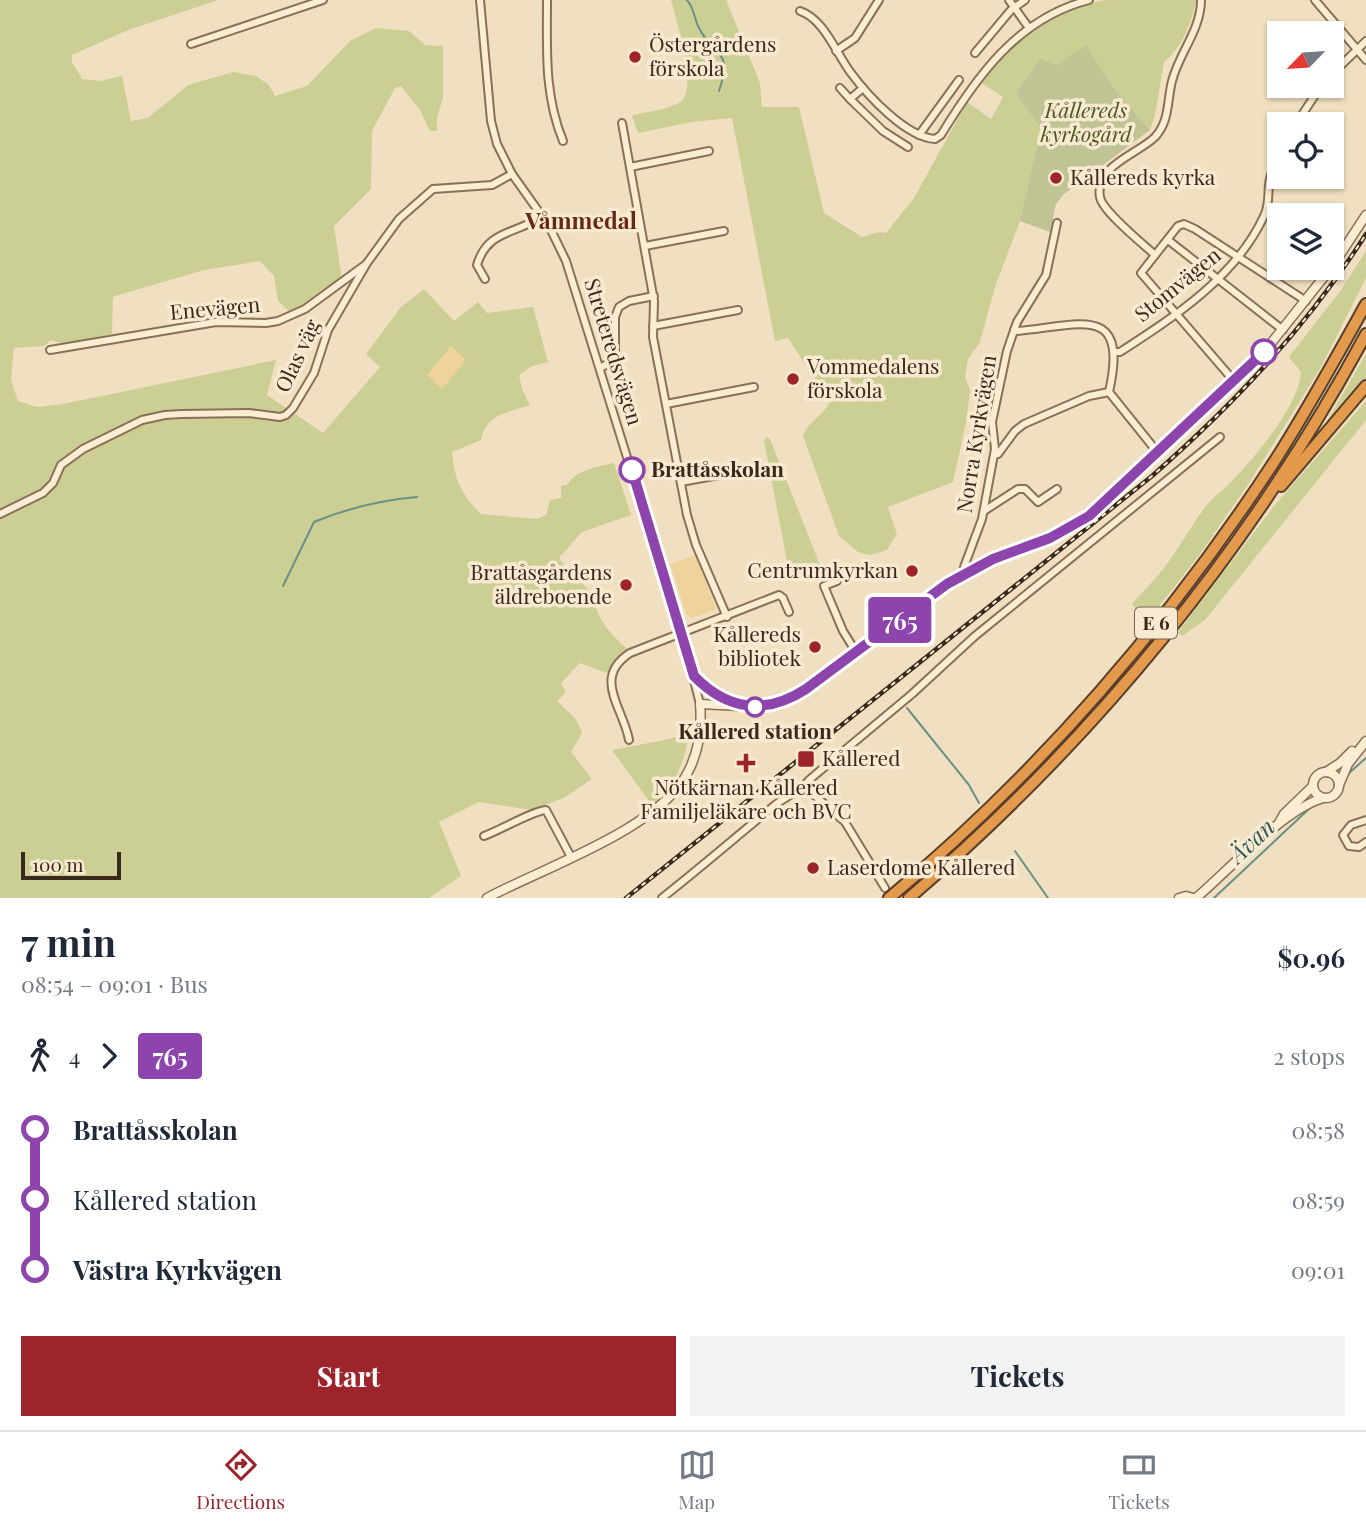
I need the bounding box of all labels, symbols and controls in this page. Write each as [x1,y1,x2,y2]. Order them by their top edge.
north arrow [1267,21,1344,98]
map controls [1267,21,1344,280]
place label: Östergårdens förskola [649,29,776,81]
marker: Östergårdens förskola [627,49,643,65]
park label: Kållereds kyrkogård [1039,95,1132,147]
button: locate [1267,112,1344,189]
place label: Kållereds kyrka [1070,162,1216,190]
marker: Kållereds kyrka [1048,170,1064,186]
button: layers [1267,203,1344,280]
district label: Våmmedal [524,204,637,235]
street label: Stomvägen [1128,240,1226,327]
street label: Streteredsvägen [579,275,651,429]
street label: Enevägen [169,289,262,325]
street label: Olas väg [267,314,325,396]
unlabelled marker [1251,339,1277,365]
place label: Vommedalens förskola [806,351,939,403]
street label: Norra Kyrkvägen [949,352,1001,515]
marker: Vommedalens förskola [785,371,801,387]
place label: Brattåsskolan [651,454,784,482]
marker: Brattåsskolan [619,457,645,483]
place label: Centrumkyrkan [747,555,898,583]
place label: Brattåsgårdens äldreboende [470,557,612,609]
marker: Centrumkyrkan [904,563,920,579]
marker: Brattåsgårdens äldreboende [618,577,634,593]
line badge: 765 [860,597,940,643]
text: 765 [882,604,918,636]
road number: E 6 [1135,608,1177,638]
place label: Kållereds bibliotek [713,619,801,671]
marker: Kållereds bibliotek [807,639,823,655]
marker: Kållered station [745,697,765,717]
place label: Kållered station [678,716,832,744]
place label: Kållered [822,743,900,771]
marker: Kållered [796,749,816,769]
marker: Nötkärnan Kållered Familjeläkare och BVC [736,753,756,773]
place label: Nötkärnan Kållered Familjeläkare och BVC [640,772,852,824]
water label: Ävan [1220,811,1281,870]
scale bar [21,849,121,881]
text: 100 m [32,851,83,877]
place label: Laserdome Kållered [827,852,1015,880]
marker: Laserdome Kållered [805,860,821,876]
text: 7 min [21,916,116,967]
text: $0.96 [1278,940,1345,975]
text: 08:54 – 09:01 · Bus [21,968,208,999]
icon: walk [21,1037,59,1075]
icon: forward [90,1037,128,1075]
text: 4 [69,1040,80,1071]
text: 765 [152,1040,188,1072]
text: 2 stops [1274,1040,1345,1071]
text: Brattåsskolan [73,1112,238,1147]
text: 08:58 [1292,1114,1345,1145]
text: Kållered station [73,1182,257,1217]
text: 08:59 [1292,1184,1345,1215]
text: Västra Kyrkvägen [73,1252,282,1287]
text: 09:01 [1291,1254,1345,1285]
button: Start [21,1336,676,1416]
button: Tickets [690,1336,1345,1416]
tab: Directions [196,1446,285,1514]
tab: Map [678,1446,716,1514]
tab: Tickets [1108,1446,1170,1514]

